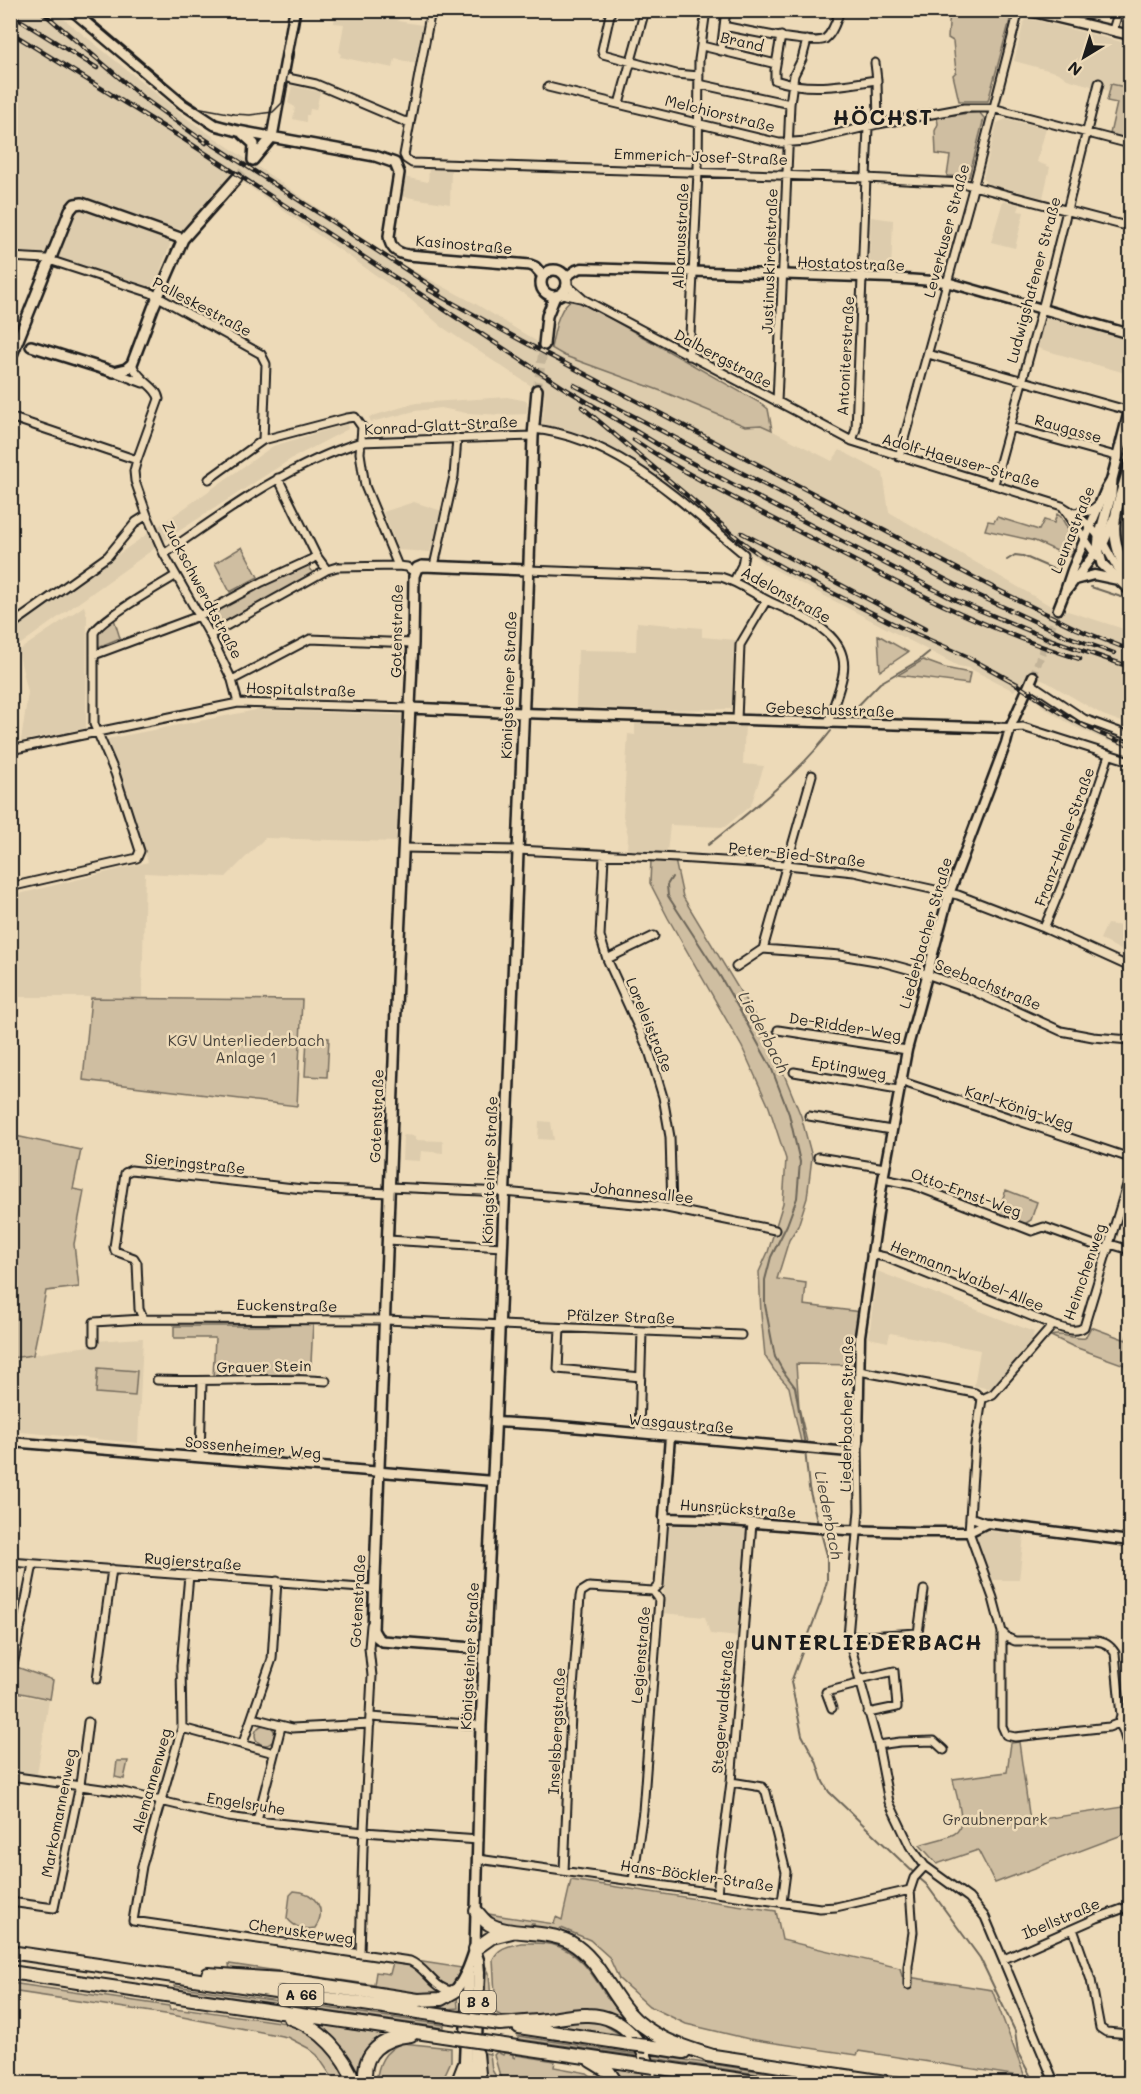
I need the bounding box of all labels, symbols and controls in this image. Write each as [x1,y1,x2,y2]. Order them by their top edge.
street label: Brand [719,26,766,56]
north arrow [1054,27,1114,87]
text: N [1063,57,1086,81]
street label: Melchiorstraße [663,90,777,136]
district label: HÖCHST [832,103,934,130]
street label: Emmerich-Josef-Straße [614,143,788,169]
street label: Leverkuser Straße [919,162,974,300]
street label: Albanusstraße [667,182,693,290]
street label: Justinuskirchstraße [756,188,782,334]
street label: Ludwigshafener Straße [1001,194,1065,365]
street label: Kasinostraße [415,230,513,258]
street label: Hostatostraße [797,251,905,275]
street label: Palleskestraße [149,272,255,341]
street label: Antoniterstraße [832,295,858,416]
street label: Dalbergstraße [671,324,776,392]
street label: Raugasse [1032,409,1104,447]
street label: Konrad-Glatt-Straße [364,411,518,439]
street label: Adolf-Haeuser-Straße [880,428,1043,492]
street label: Leunastraße [1045,483,1099,576]
street label: Zuckschwerdtstraße [158,517,248,662]
street label: Adelonstraße [738,561,835,627]
street label: Gotenstraße [385,584,407,678]
street label: Königsteiner Straße [495,611,521,759]
street label: Hospitalstraße [246,677,356,701]
street label: Gebeschusstraße [765,697,895,721]
street label: Franz-Henle-Straße [1030,764,1099,909]
street label: Peter-Bied-Straße [727,837,867,871]
street label: Liederbacher Straße [894,855,956,1011]
street label: Seebachstraße [932,954,1044,1014]
street label: Loreleistraße [622,974,678,1075]
water label: Liederbach [734,987,795,1076]
street label: De-Ridder-Weg [788,1007,903,1045]
park label: KGV Unterliederbach Anlage 1 [168,1030,324,1067]
street label: Eptingweg [810,1051,888,1083]
street label: Gotenstraße [364,1069,388,1163]
street label: Karl-König-Weg [962,1080,1076,1134]
street label: Königsteiner Straße [476,1096,502,1244]
street label: Sieringstraße [144,1148,246,1178]
street label: Otto-Ernst-Weg [908,1163,1025,1221]
street label: Johannesallee [590,1177,695,1207]
street label: Heimchenweg [1058,1220,1110,1323]
street label: Hermann-Waibel-Allee [887,1235,1047,1315]
street label: Euckenstraße [236,1294,338,1316]
street label: Pfälzer Straße [567,1304,675,1328]
street label: Liederbacher Straße [835,1336,857,1492]
street label: Grauer Stein [216,1355,312,1377]
street label: Wasgaustraße [628,1408,735,1438]
street label: Sossenheimer Weg [184,1431,322,1463]
water label: Liederbach [811,1469,848,1561]
street label: Hunsrückstraße [679,1494,797,1522]
street label: Rugierstraße [144,1548,242,1574]
street label: Gotenstraße [345,1554,369,1648]
street label: Königsteiner Straße [455,1582,483,1730]
street label: Legienstraße [626,1605,654,1704]
district label: UNTERLIEDERBACH [751,1628,983,1655]
street label: Stegerwaldstraße [706,1639,738,1774]
street label: Inselsbergstraße [543,1667,569,1795]
street label: Alemannenweg [126,1726,176,1836]
street label: Markomannenweg [36,1746,80,1879]
street label: Engelsruhe [205,1787,287,1819]
park label: Graubnerpark [943,1809,1048,1829]
street label: Hans-Böckler-Straße [619,1854,775,1896]
street label: Ibellstraße [1019,1893,1102,1943]
street label: Cheruskerweg [247,1914,355,1948]
road number: A 66 [278,1984,324,2006]
road number: B 8 [460,1991,496,2013]

